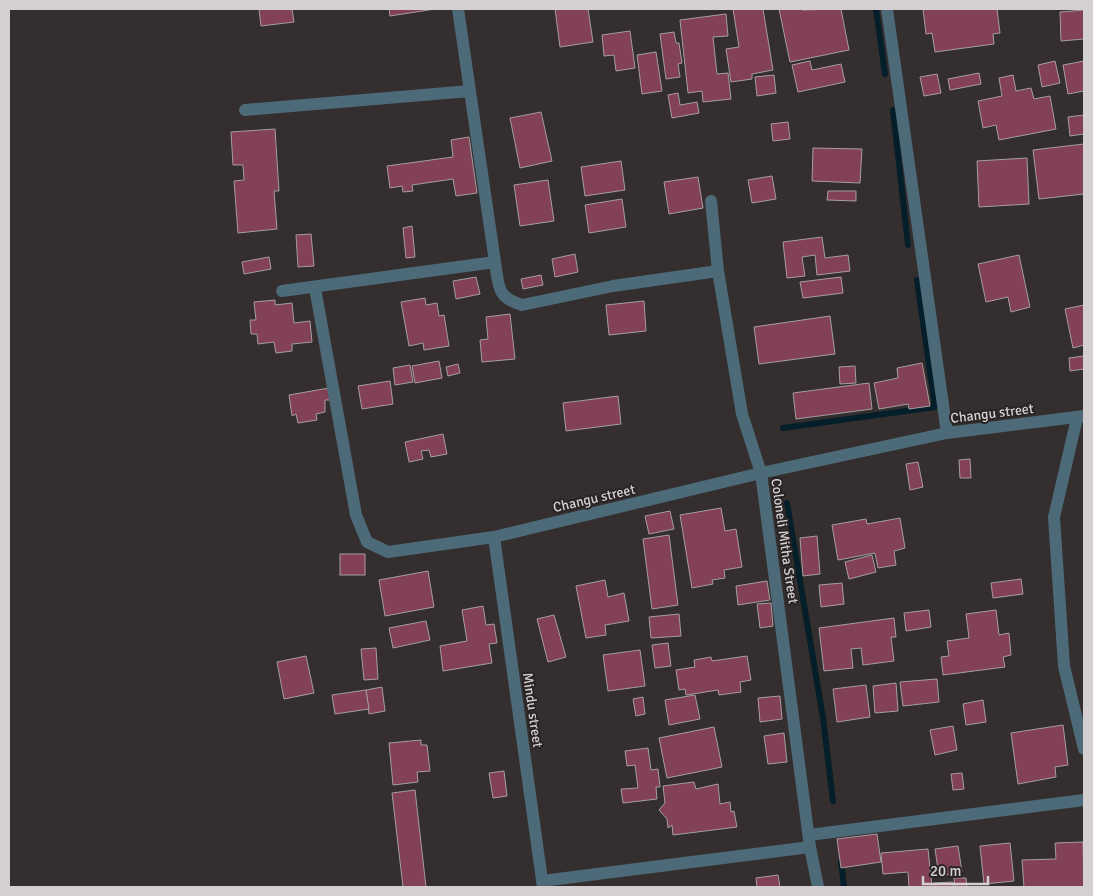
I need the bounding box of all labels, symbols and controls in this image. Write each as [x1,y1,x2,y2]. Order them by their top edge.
street label: Changu street [949,400,1035,427]
street label: Coloneli Mitha Street [767,477,802,605]
street label: Changu street [551,481,637,516]
street label: Mindu street [519,671,546,749]
scale bar [923,854,988,886]
text: 20 m [930,862,961,880]

